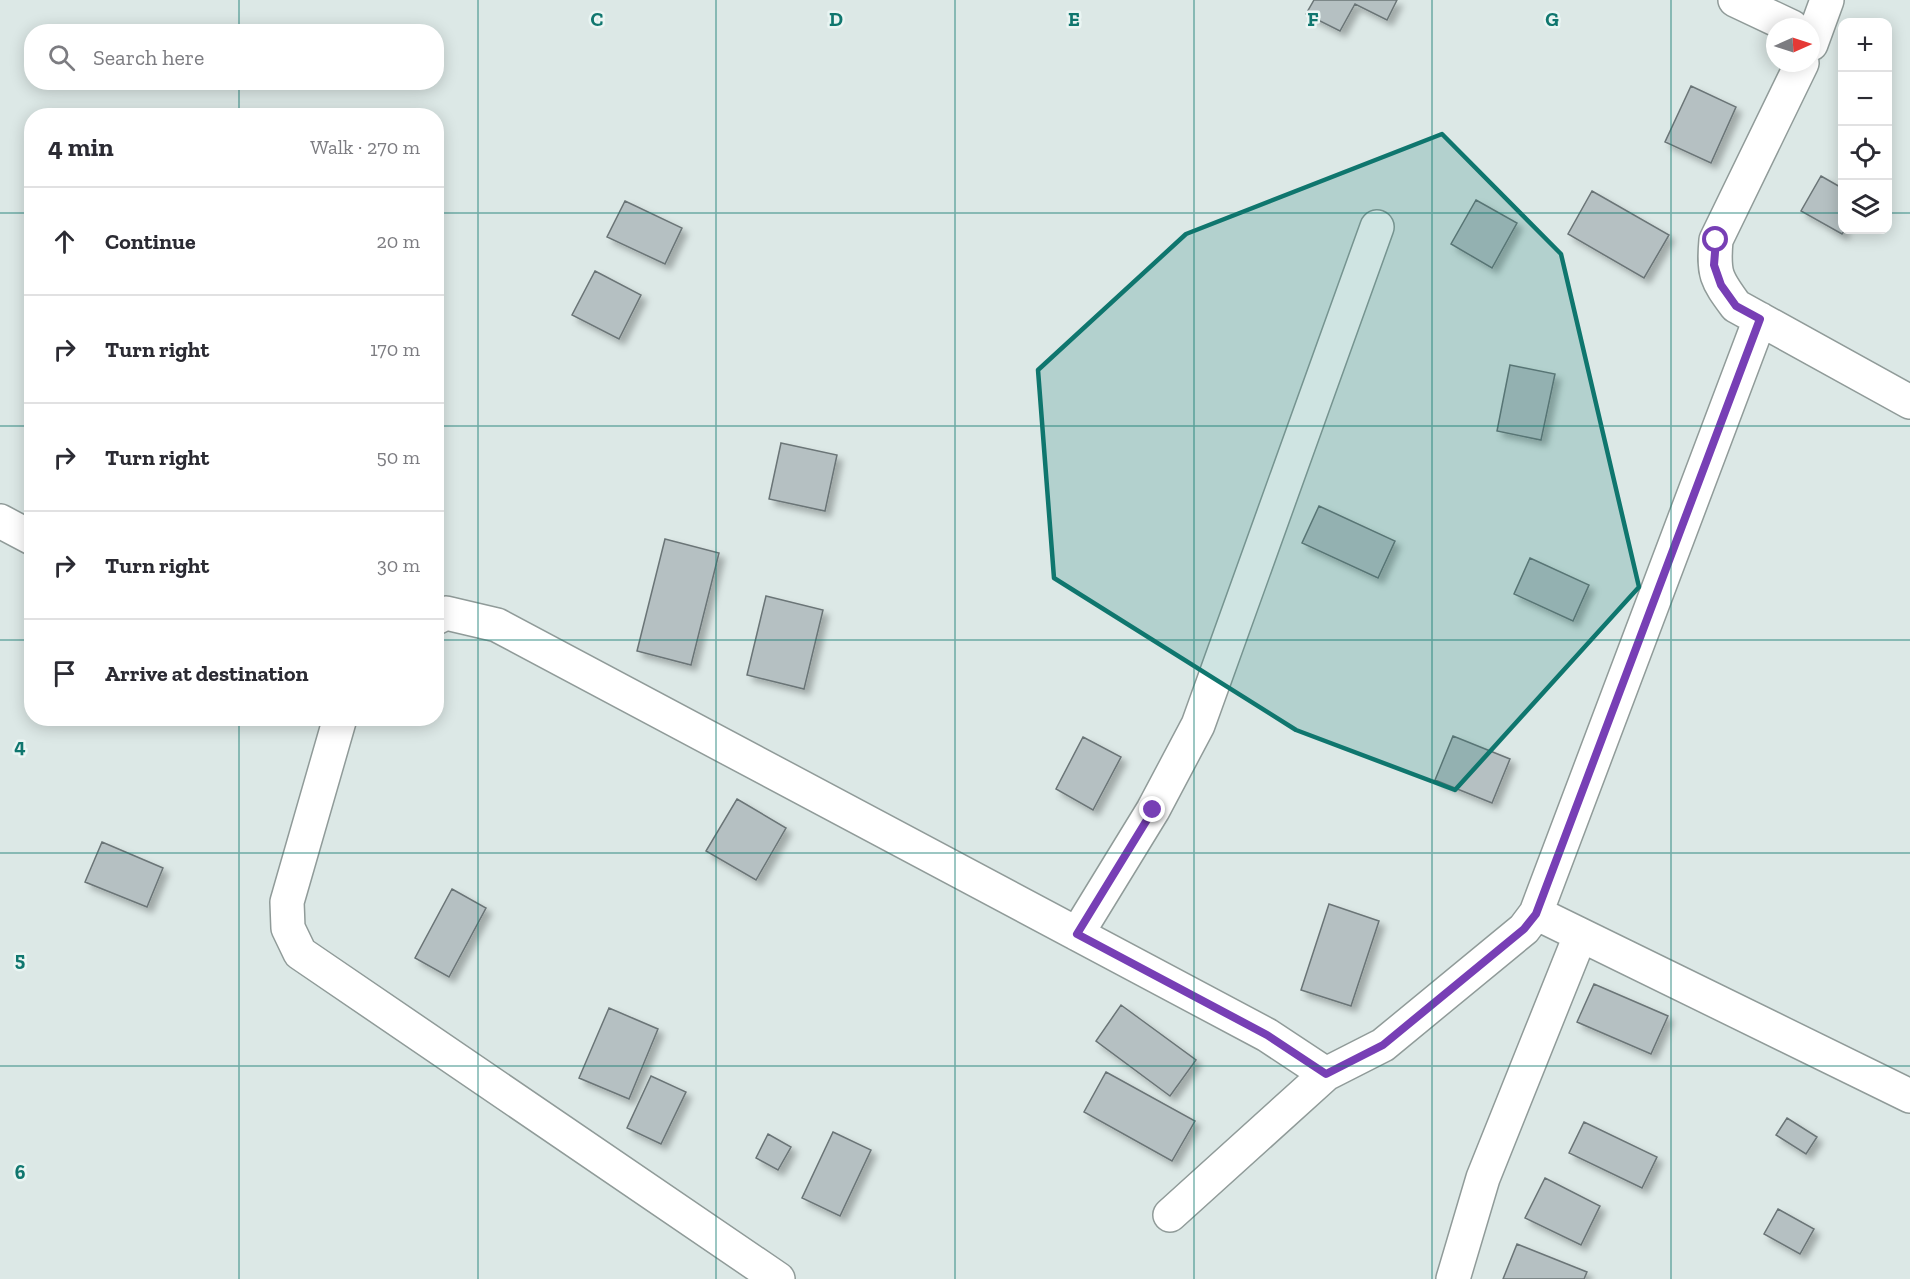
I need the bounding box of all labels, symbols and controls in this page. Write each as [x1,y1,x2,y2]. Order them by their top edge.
text: C [591,7,604,31]
text: D [829,7,843,31]
text: E [1068,7,1080,31]
text: F [1307,7,1319,31]
text: G [1545,7,1559,31]
north arrow [1766,18,1820,72]
map controls [1838,18,1892,234]
button: + [1838,18,1892,72]
search box [24,24,444,90]
icon: search [45,41,78,74]
text: Search here [93,44,204,71]
button: − [1838,72,1892,126]
button: locate [1838,126,1892,180]
text: 4 min [48,131,114,163]
text: Walk · 270 m [310,135,420,159]
button: layers [1838,180,1892,234]
icon: ahead [48,225,81,258]
route start [1702,226,1728,252]
text: Continue [105,228,196,255]
text: 20 m [376,229,420,253]
icon: right [48,333,81,366]
text: Turn right [105,336,209,363]
text: 170 m [370,337,420,361]
icon: right [48,441,81,474]
text: Turn right [105,444,209,471]
text: 50 m [376,445,420,469]
icon: right [48,549,81,582]
text: Turn right [105,552,209,579]
text: 30 m [377,553,420,577]
icon: arrive [48,657,81,690]
text: Arrive at destination [105,660,308,687]
text: 4 [14,734,26,758]
route end [1139,796,1165,822]
text: 5 [15,947,25,971]
text: 6 [15,1160,26,1184]

